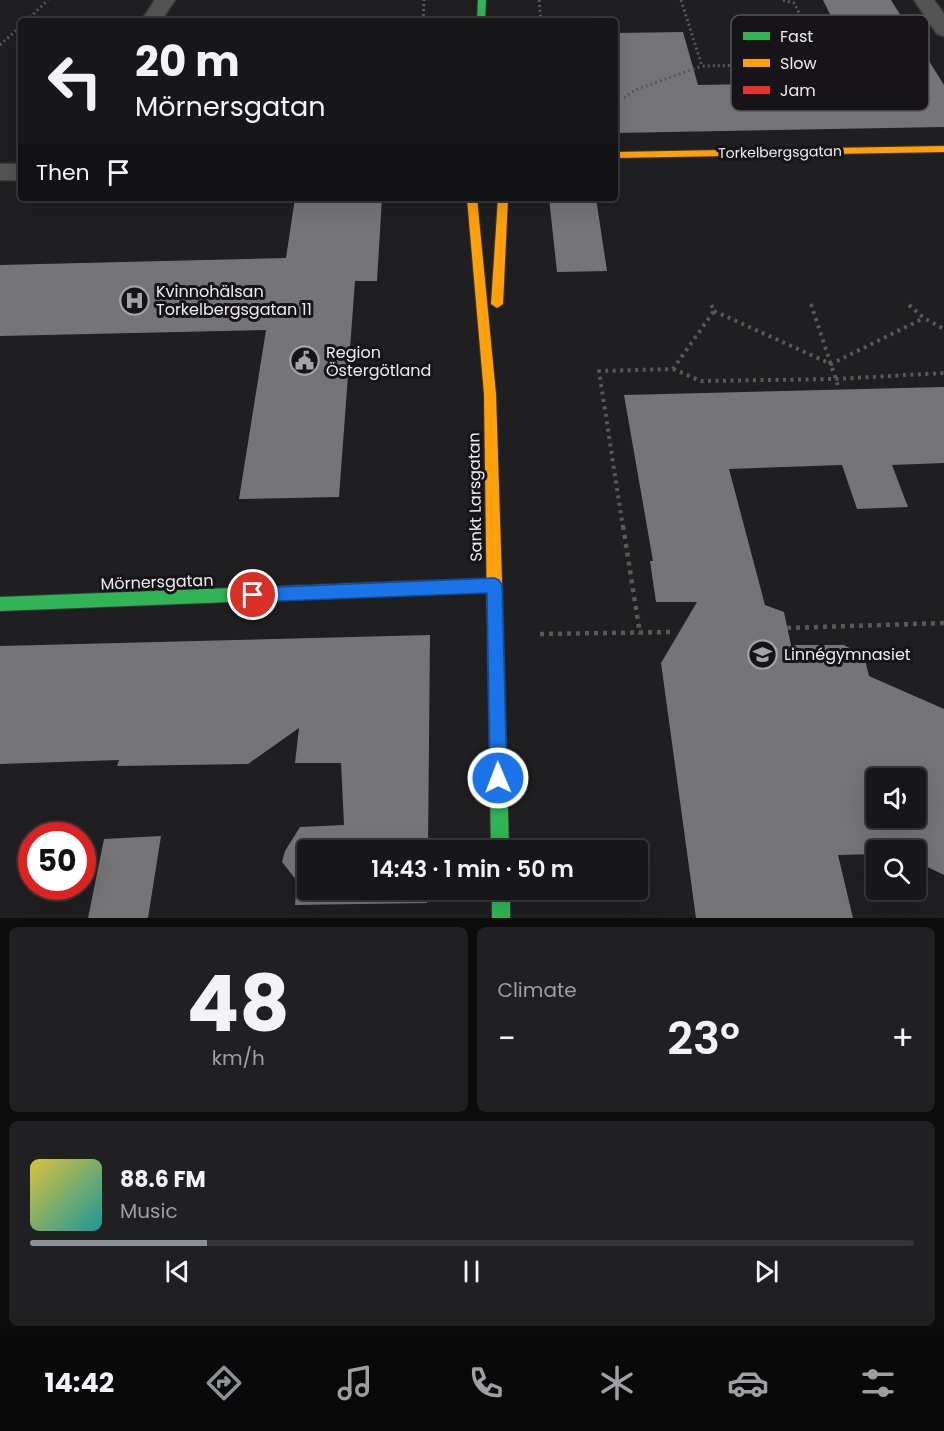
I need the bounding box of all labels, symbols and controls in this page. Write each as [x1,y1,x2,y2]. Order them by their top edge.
legend [731,15,929,111]
text: Fast [780,25,813,48]
text: 20 m [135,32,240,91]
icon: left [36,42,114,120]
text: Slow [780,52,817,75]
text: Jam [780,79,816,102]
text: Mörnersgatan [135,88,326,125]
street label: Torkelbergsgatan [718,141,842,163]
icon: arrive [102,156,135,189]
text: Then [36,157,90,188]
place label: Kvinnohälsan Torkelbergsgatan 11 [156,280,312,321]
hospital icon: Kvinnohälsan Torkelbergsgatan 11 [119,284,151,316]
place label: Region Östergötland [326,341,431,382]
public building icon: Region Östergötland [289,345,321,377]
street label: Sankt Larsgatan [462,432,488,562]
street label: Mörnersgatan [100,569,214,595]
pin [227,569,278,620]
icon: arrive [236,578,269,611]
school or university icon: Linnégymnasiet [747,638,779,670]
place label: Linnégymnasiet [784,643,911,666]
position arrow [466,746,530,810]
map controls [866,768,926,900]
button: sound [866,768,926,828]
speed limit sign: 50 [18,822,96,900]
button: search [866,840,926,900]
text: 14:43 · 1 min · 50 m [371,854,574,885]
text: 48 [187,949,290,1058]
text: Climate [498,976,577,1004]
text: 23° [667,1007,740,1070]
text: − [498,1015,516,1062]
text: + [891,1015,914,1062]
text: km/h [212,1044,265,1072]
text: 88.6 FM [120,1164,206,1195]
text: Music [120,1197,178,1225]
icon: previous [161,1255,194,1288]
icon: pause [455,1255,488,1288]
icon: next [750,1255,783,1288]
icon: directions [203,1362,245,1404]
icon: music [334,1362,376,1404]
icon: phone [465,1362,507,1404]
icon: climate [596,1362,638,1404]
icon: car [727,1362,769,1404]
icon: filters [857,1362,899,1404]
text: 14:42 [44,1364,114,1401]

